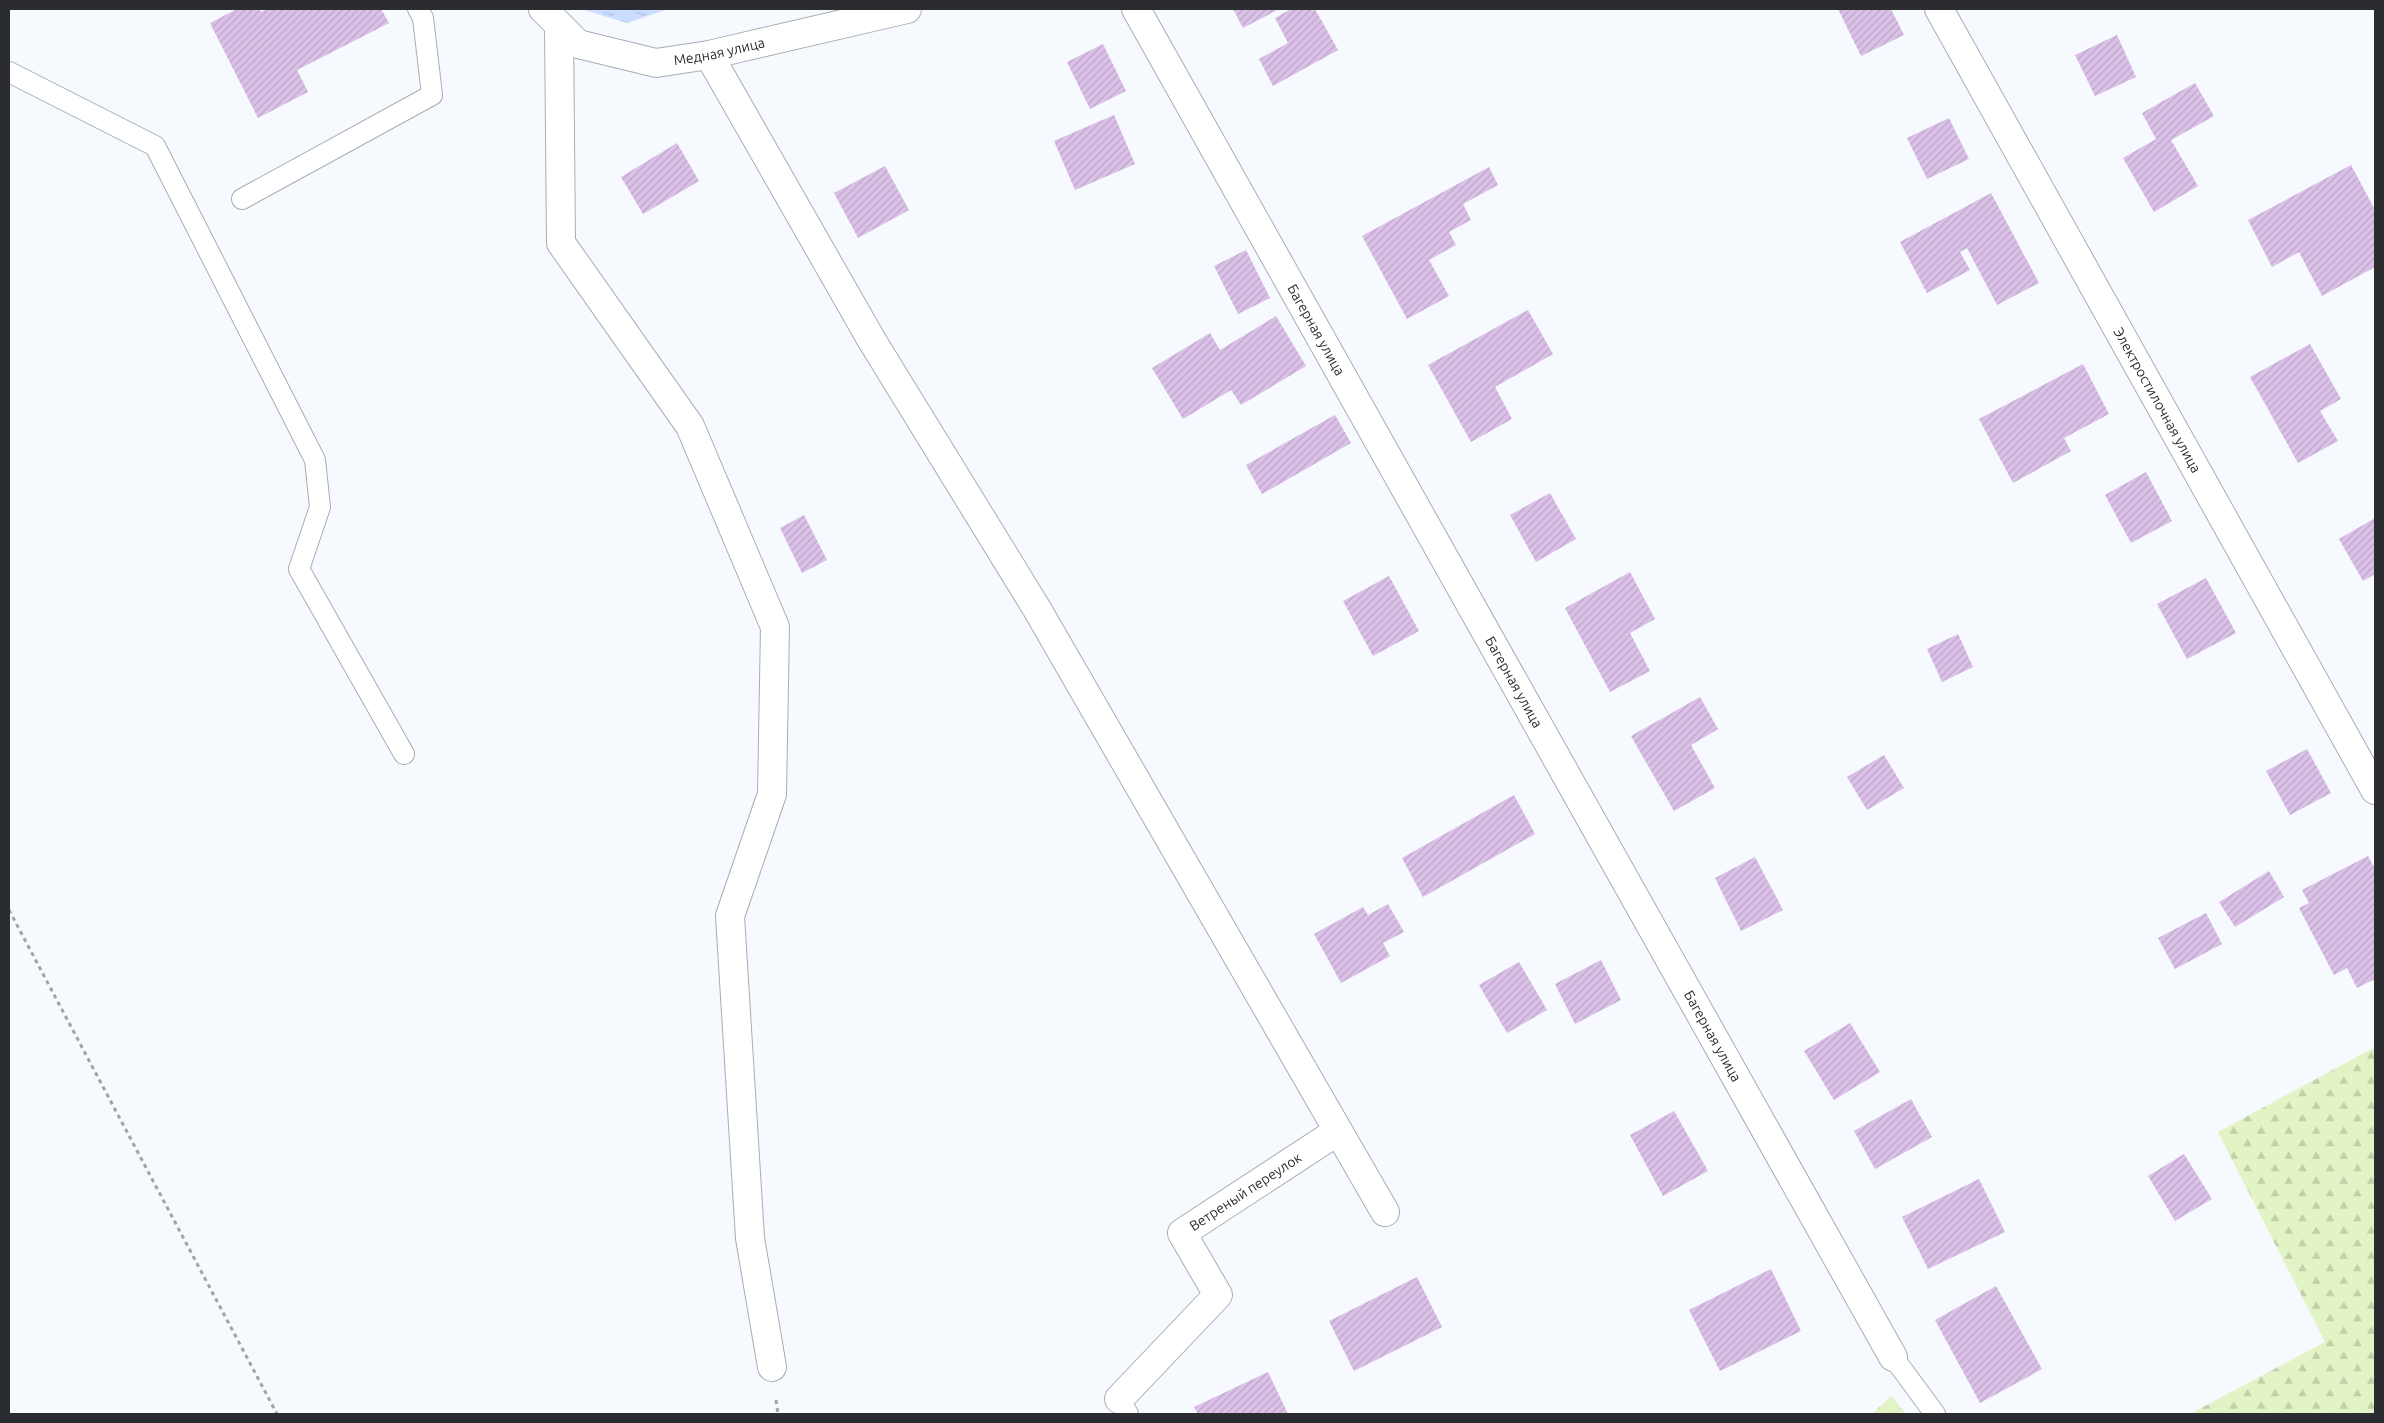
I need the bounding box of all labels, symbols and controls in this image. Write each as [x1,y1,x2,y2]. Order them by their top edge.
street label: Медная улица [673,34,766,68]
street label: Багерная улица [1284,282,1348,378]
street label: Электростилочная улица [2110,325,2204,476]
street label: Багерная улица [1482,634,1546,730]
street label: Багерная улица [1681,988,1745,1084]
street label: Ветреный переулок [1186,1149,1304,1234]

